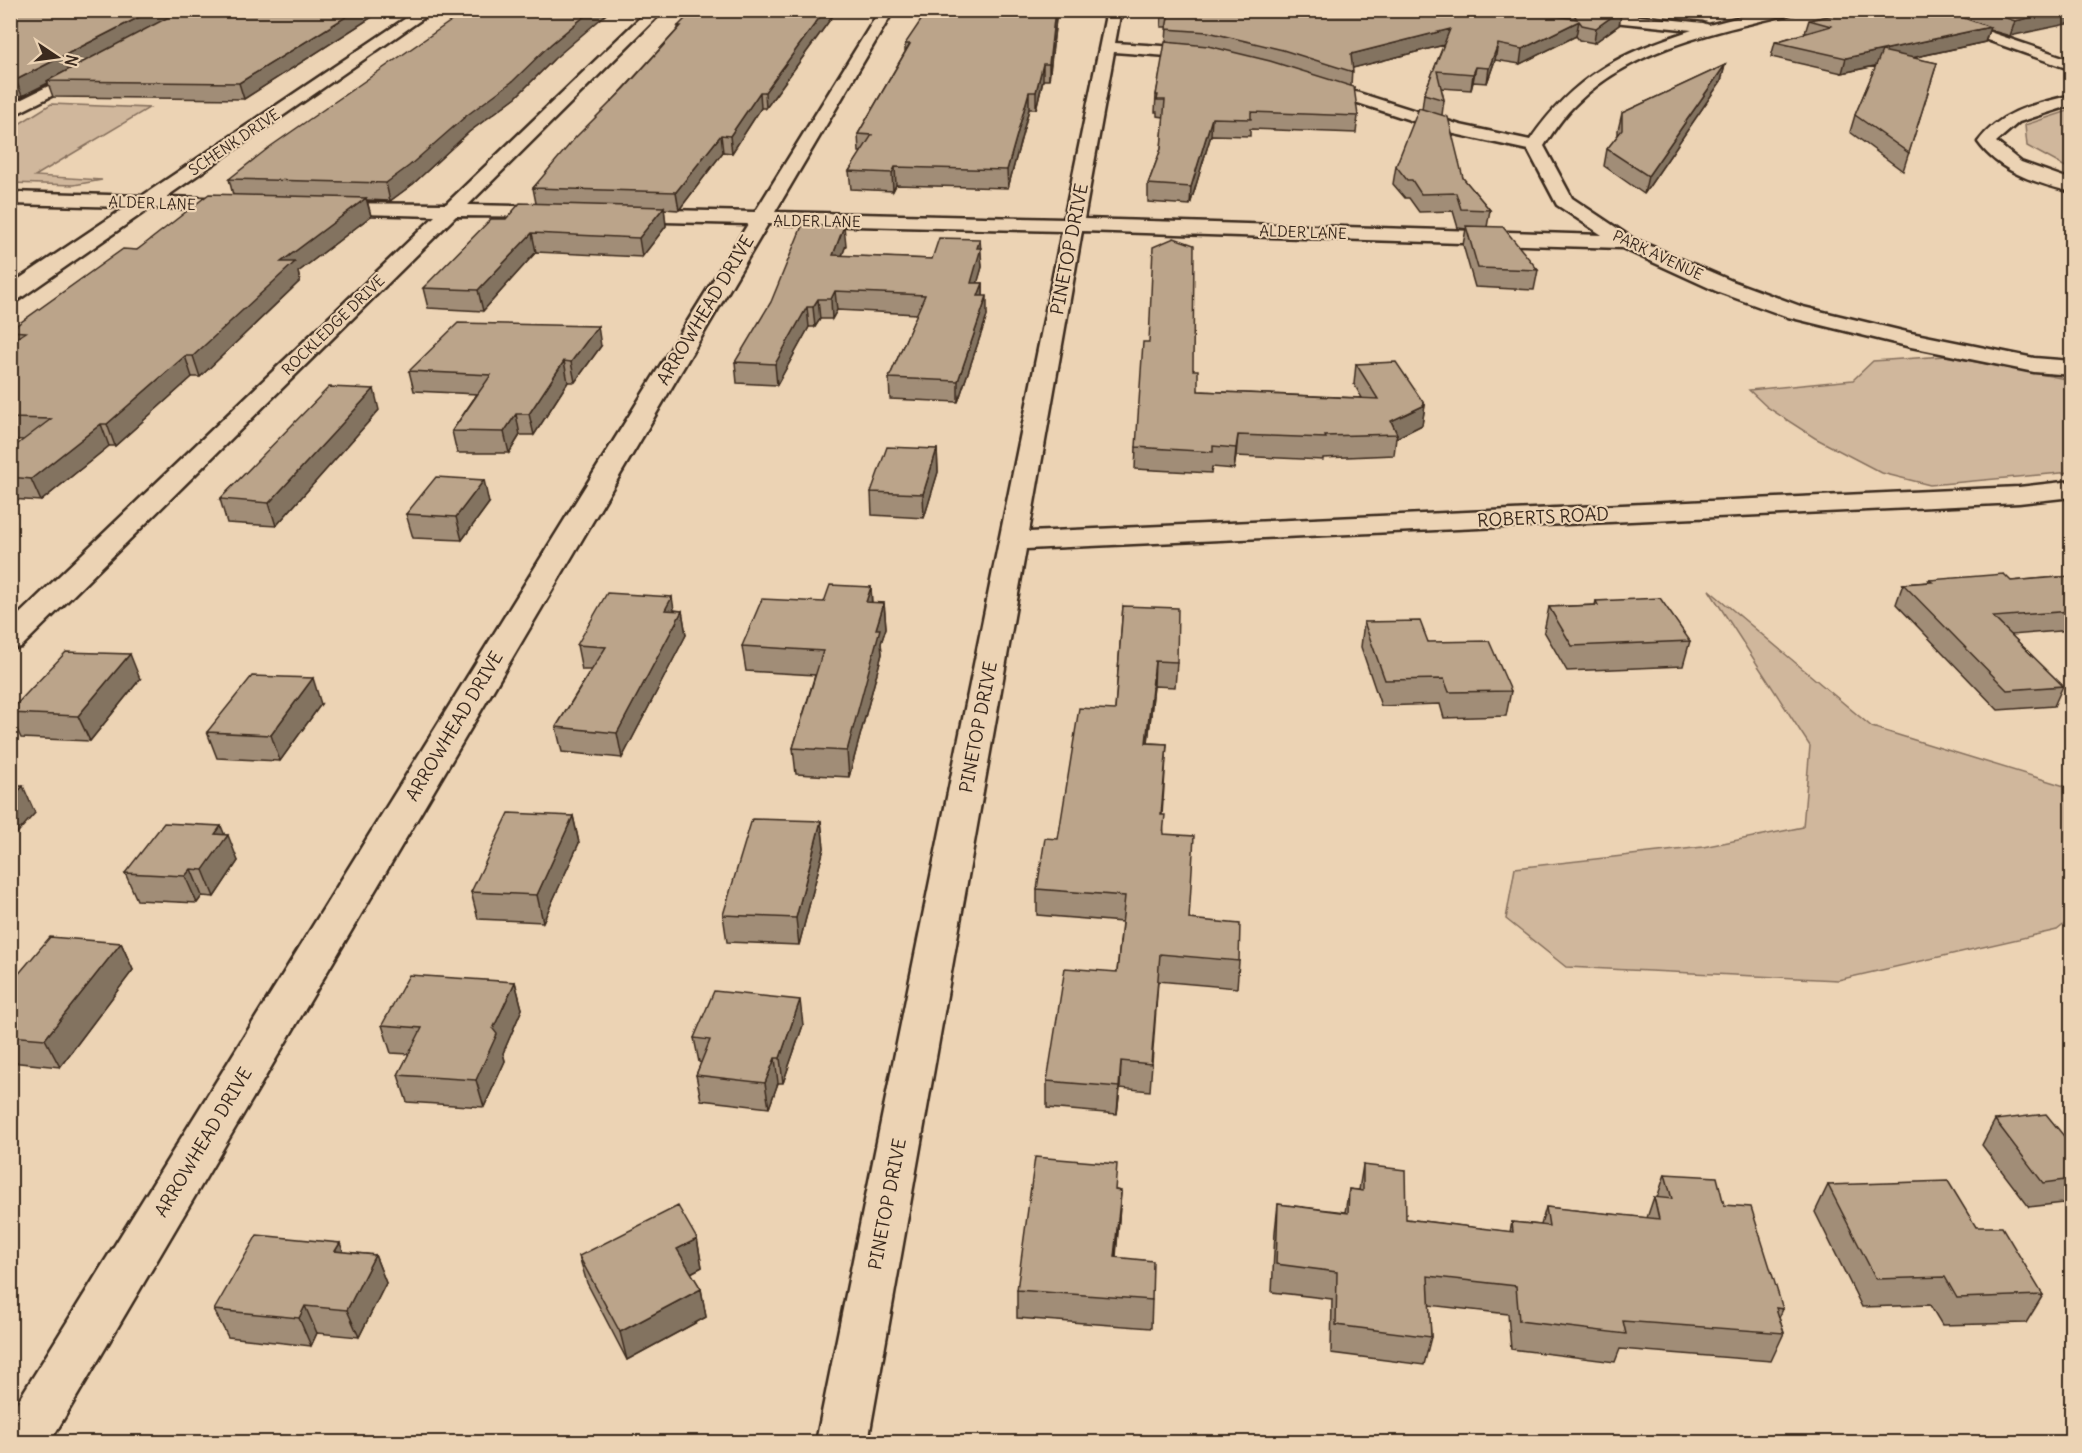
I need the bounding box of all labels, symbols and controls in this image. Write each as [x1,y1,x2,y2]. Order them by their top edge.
north arrow [27,27,87,87]
text: N [61,53,83,68]
street label: SCHENK DRIVE [185,104,283,179]
street label: PINETOP DRIVE [1045,181,1093,317]
street label: ALDER LANE [108,192,196,214]
street label: ALDER LANE [773,211,861,231]
street label: ALDER LANE [1259,221,1347,243]
street label: PARK AVENUE [1610,226,1706,284]
street label: ARROWHEAD DRIVE [651,231,759,389]
street label: ROCKLEDGE DRIVE [277,271,389,379]
street label: ROBERTS ROAD [1476,502,1610,532]
street label: ARROWHEAD DRIVE [400,647,508,805]
street label: PINETOP DRIVE [954,659,1002,795]
street label: ARROWHEAD DRIVE [149,1063,257,1221]
street label: PINETOP DRIVE [863,1136,911,1272]

